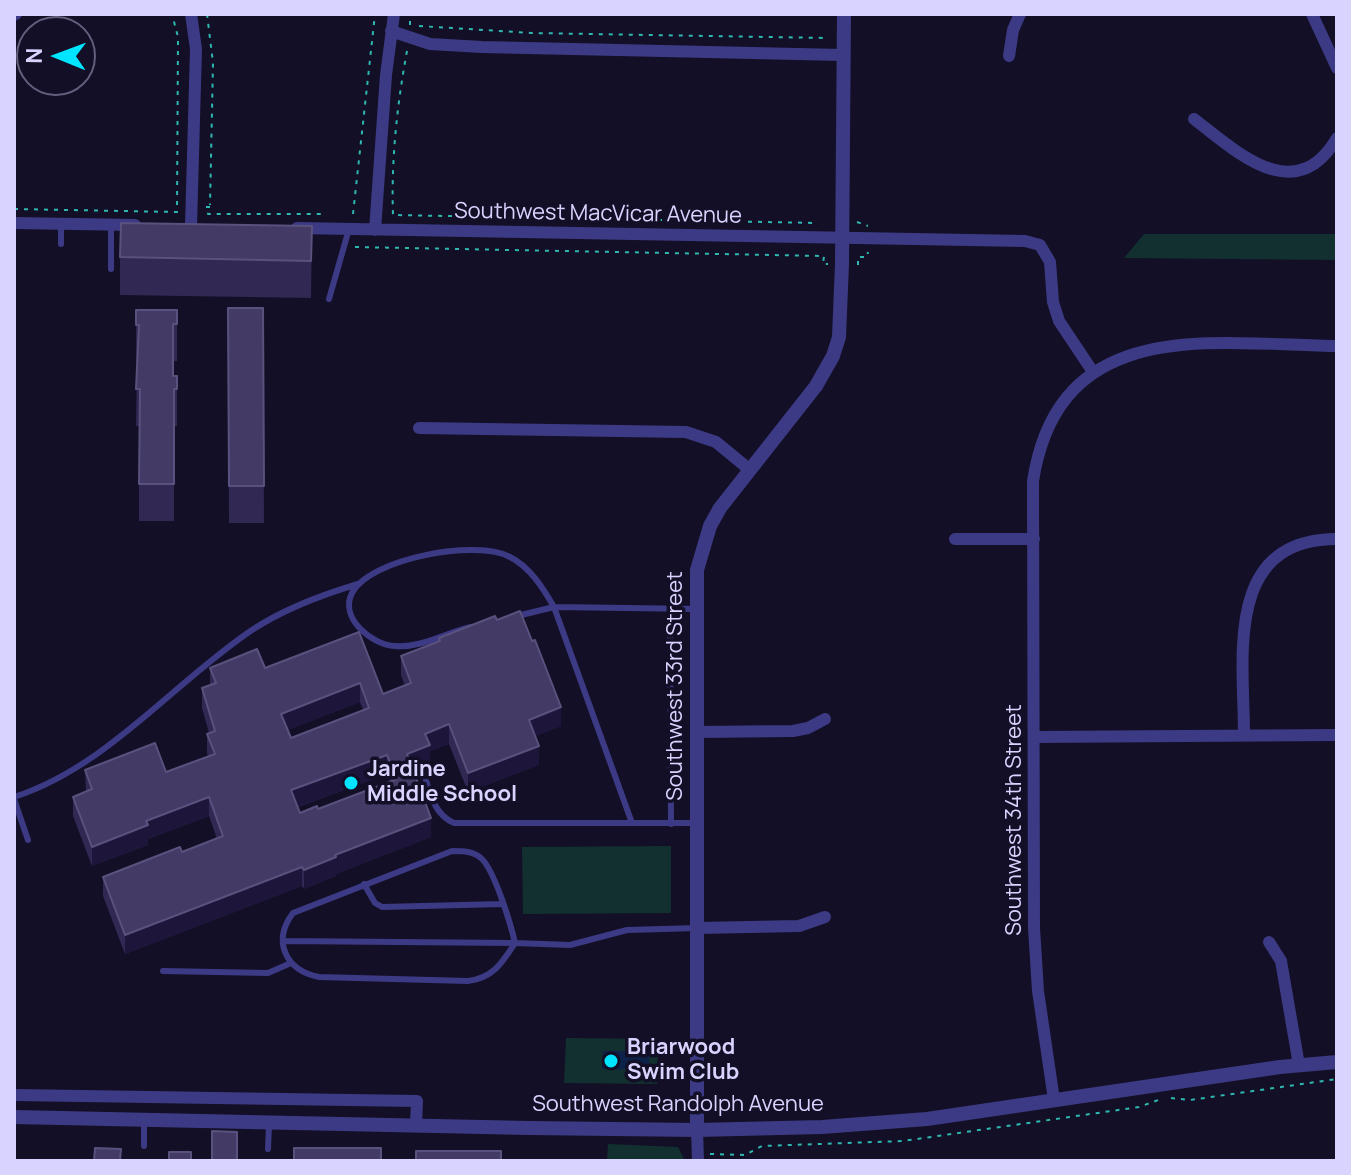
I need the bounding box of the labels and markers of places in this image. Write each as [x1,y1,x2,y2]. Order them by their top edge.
place label: Jardine Middle School [367,757,517,808]
marker: Jardine Middle School [342,774,360,792]
place label: Briarwood Swim Club [627,1035,739,1086]
marker: Briarwood Swim Club [602,1052,620,1070]

